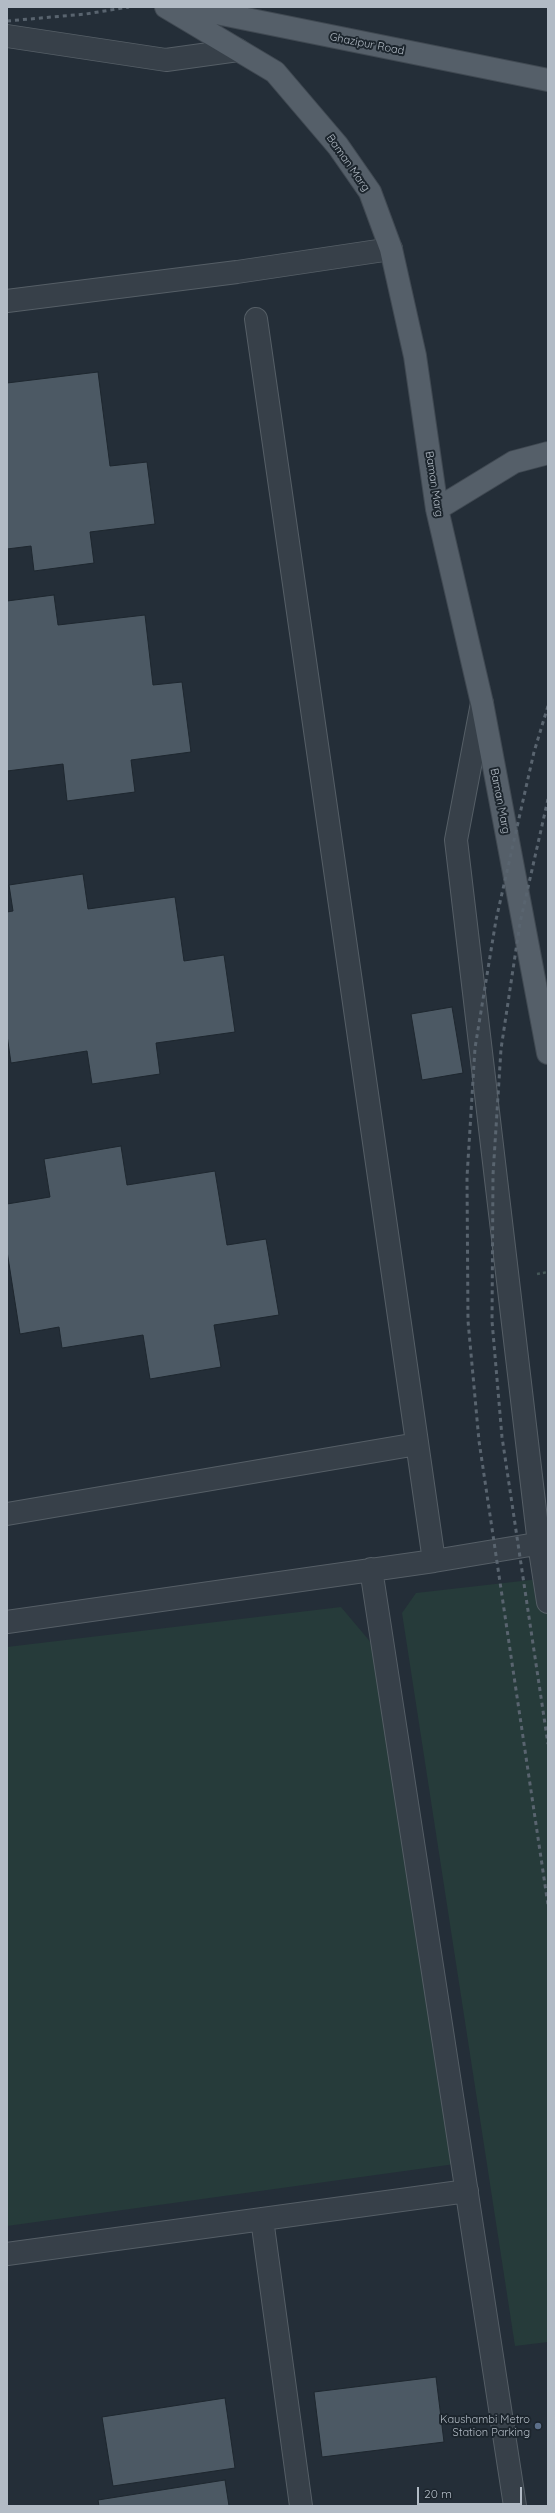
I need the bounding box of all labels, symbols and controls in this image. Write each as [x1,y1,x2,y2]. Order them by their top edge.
street label: Ghazipur Road [329,30,405,58]
street label: Baman Marg [323,132,373,194]
street label: Baman Marg [422,450,446,518]
street label: Baman Marg [487,767,513,835]
place label: Kaushambi Metro Station Parking [440,2413,530,2439]
marker: Kaushambi Metro Station Parking [533,2421,543,2431]
scale bar [419,2479,524,2505]
text: 20 m [424,2486,452,2501]

